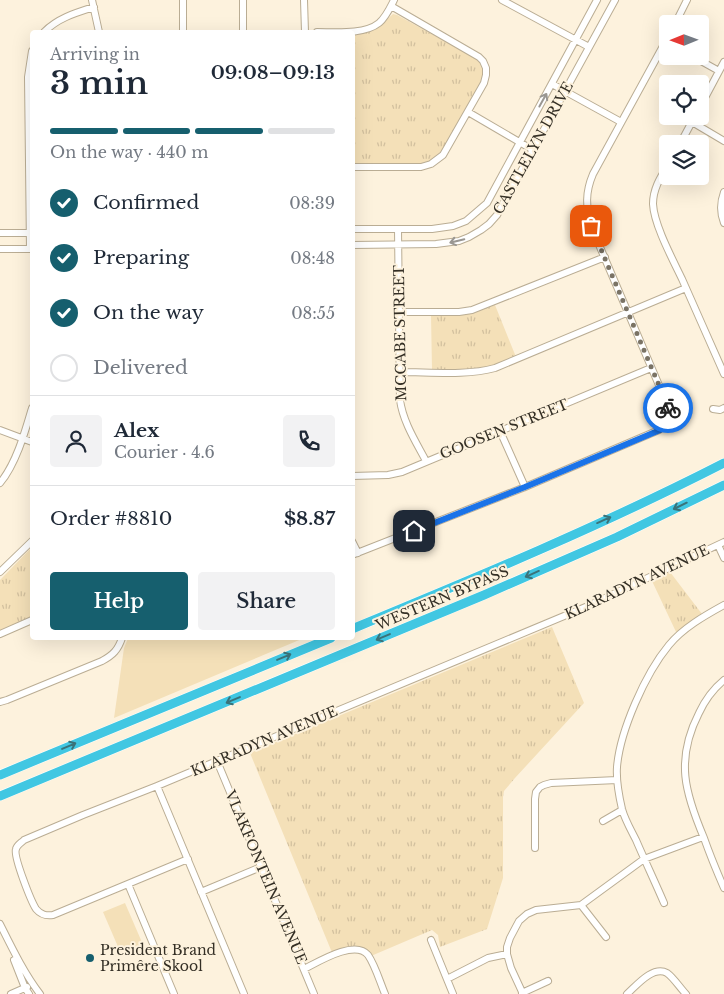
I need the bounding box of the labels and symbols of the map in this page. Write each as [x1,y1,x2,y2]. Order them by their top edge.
north arrow [659,15,709,65]
street label: CASTLELYN DRIVE [489,79,577,217]
one-way arrow [538,92,548,107]
pin [570,205,612,247]
one-way arrow [450,236,466,246]
street label: MCCABE STREET [390,265,410,401]
courier [643,383,693,433]
street label: GOOSEN STREET [437,395,571,463]
one-way arrow [673,502,688,512]
pin [393,510,435,552]
one-way arrow [596,515,611,525]
street label: KLARADYN AVENUE [562,541,712,623]
street label: WESTERN BYPASS [372,562,511,635]
one-way arrow [525,570,540,580]
one-way arrow [376,633,391,643]
one-way arrow [276,652,291,661]
one-way arrow [226,695,241,705]
street label: KLARADYN AVENUE [188,702,340,780]
one-way arrow [61,741,76,751]
street label: VLAKFONTEIN AVENUE [221,787,311,967]
place label: President Brand Primêre Skool [100,941,217,975]
marker: President Brand Primêre Skool [84,952,96,964]

